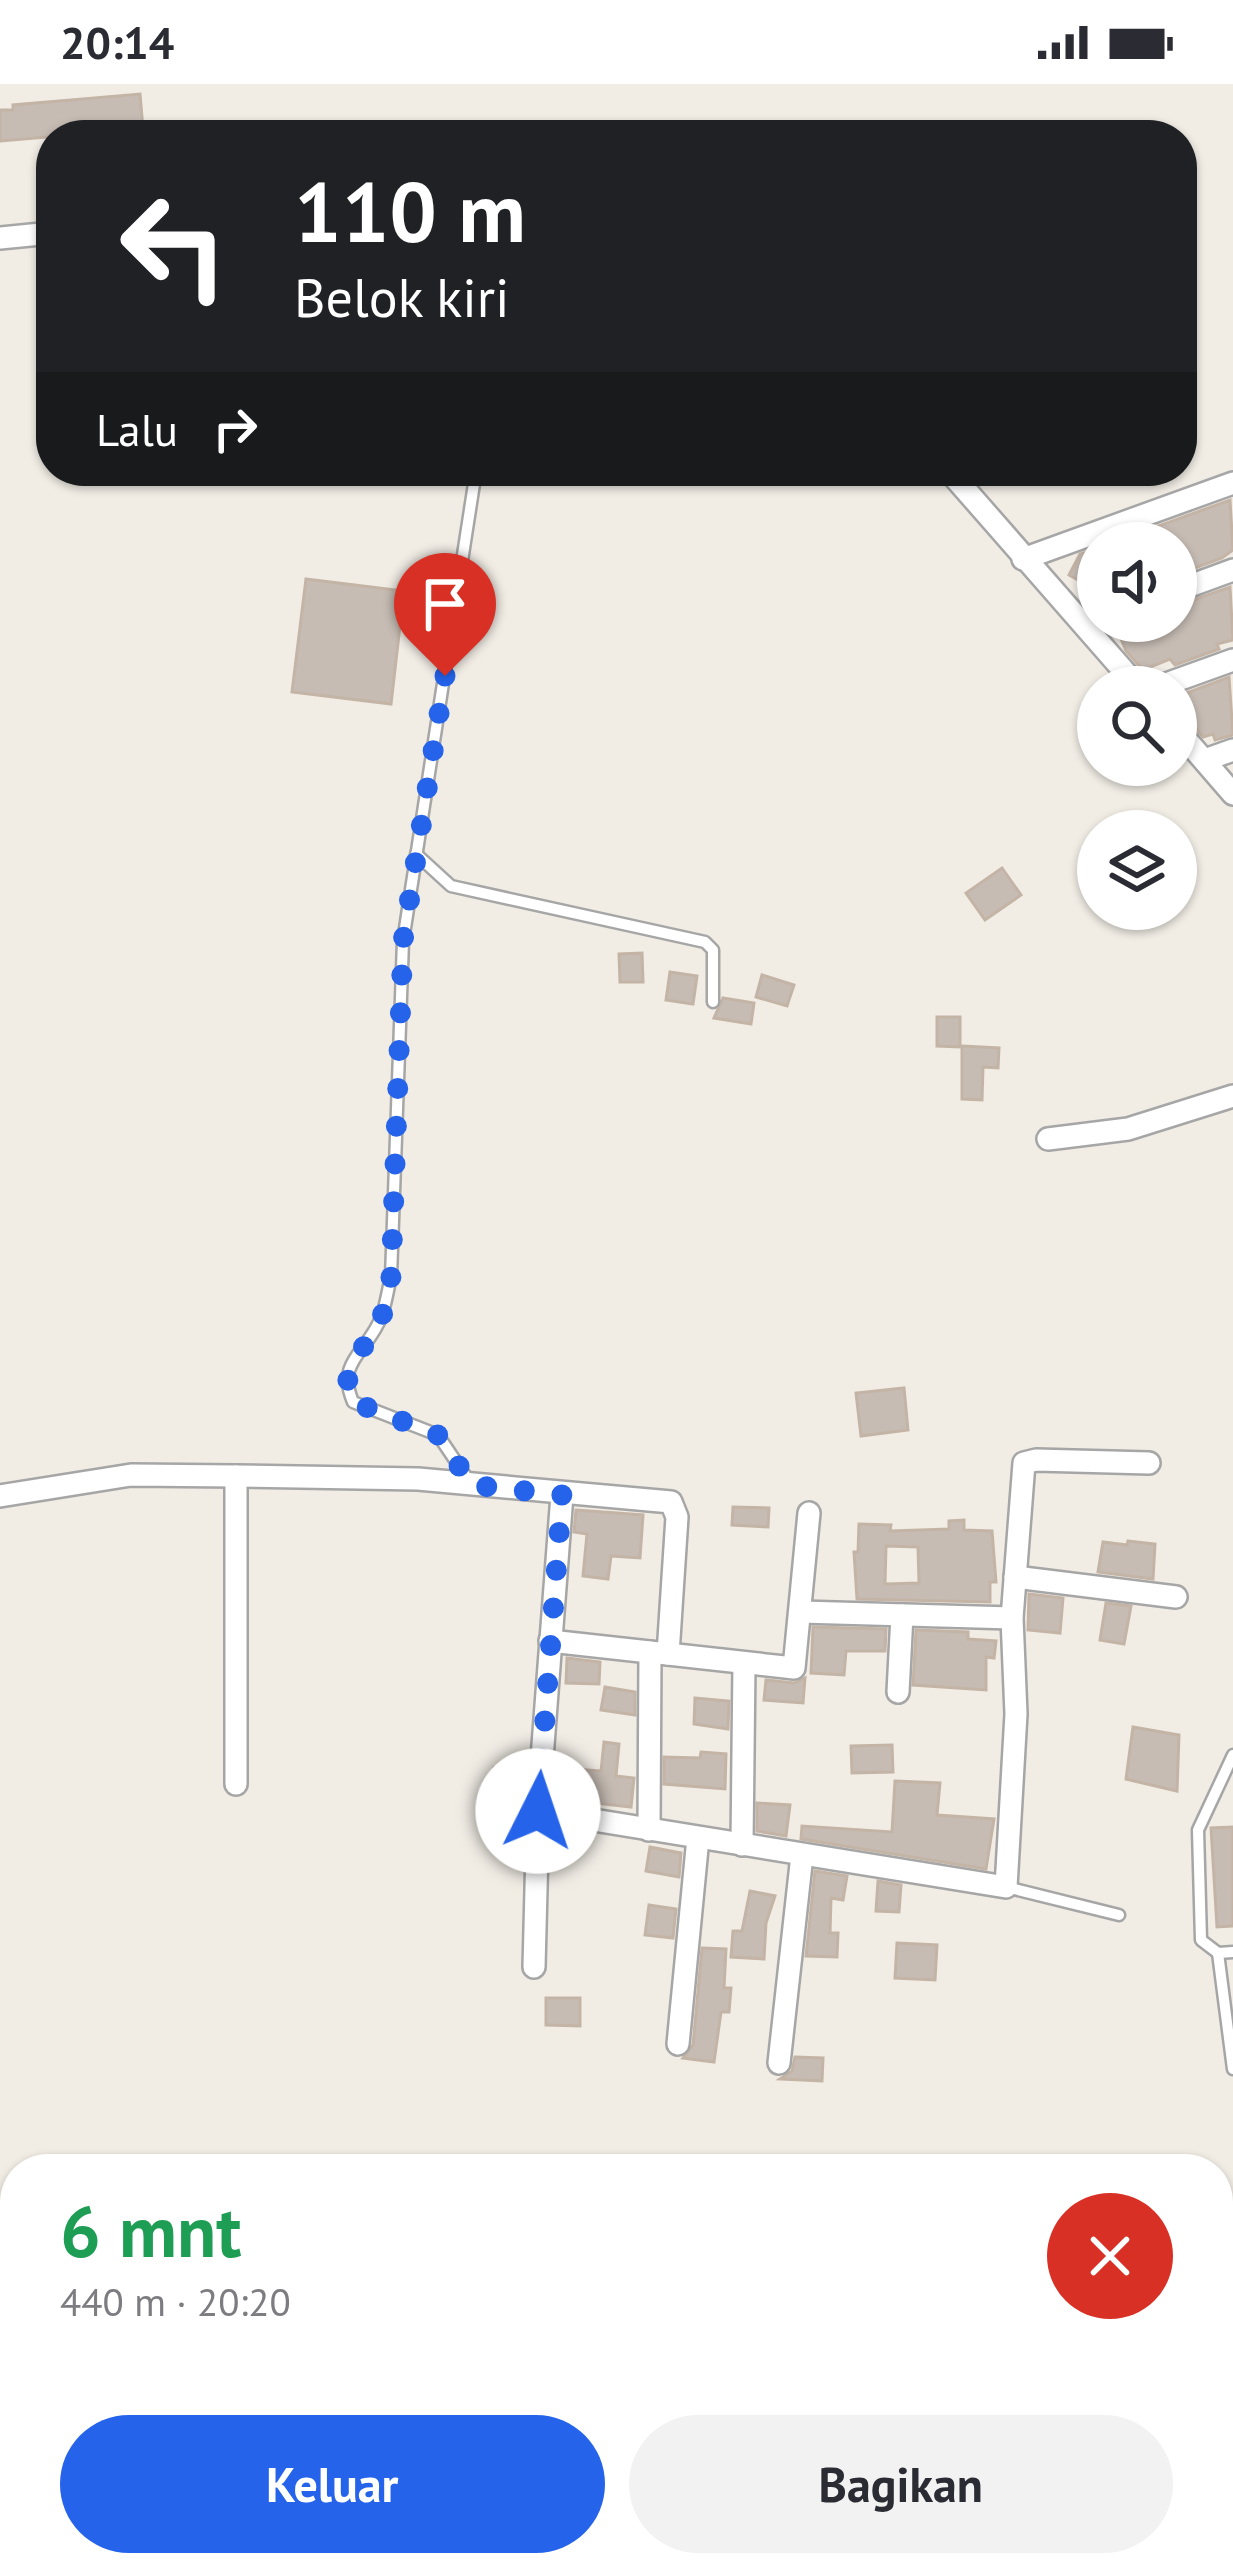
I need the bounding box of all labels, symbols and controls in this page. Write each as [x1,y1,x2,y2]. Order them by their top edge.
text: 20:14 [60,13,174,71]
text: 110 m [294,156,526,265]
icon: left [96,168,252,324]
text: Belok kiri [294,262,510,332]
icon: right [202,396,268,462]
text: Lalu [96,400,178,458]
map controls [1077,522,1197,930]
button: sound [1077,522,1197,642]
pin [394,553,496,676]
icon: arrive [412,571,478,637]
button: search [1077,666,1197,786]
button: layers [1077,810,1197,930]
position arrow [475,1748,601,1874]
text: 6 mnt [60,2184,241,2277]
button: close [1047,2193,1173,2319]
text: 440 m · 20:20 [60,2276,291,2327]
button: Keluar [60,2415,605,2553]
button: Bagikan [629,2415,1173,2553]

